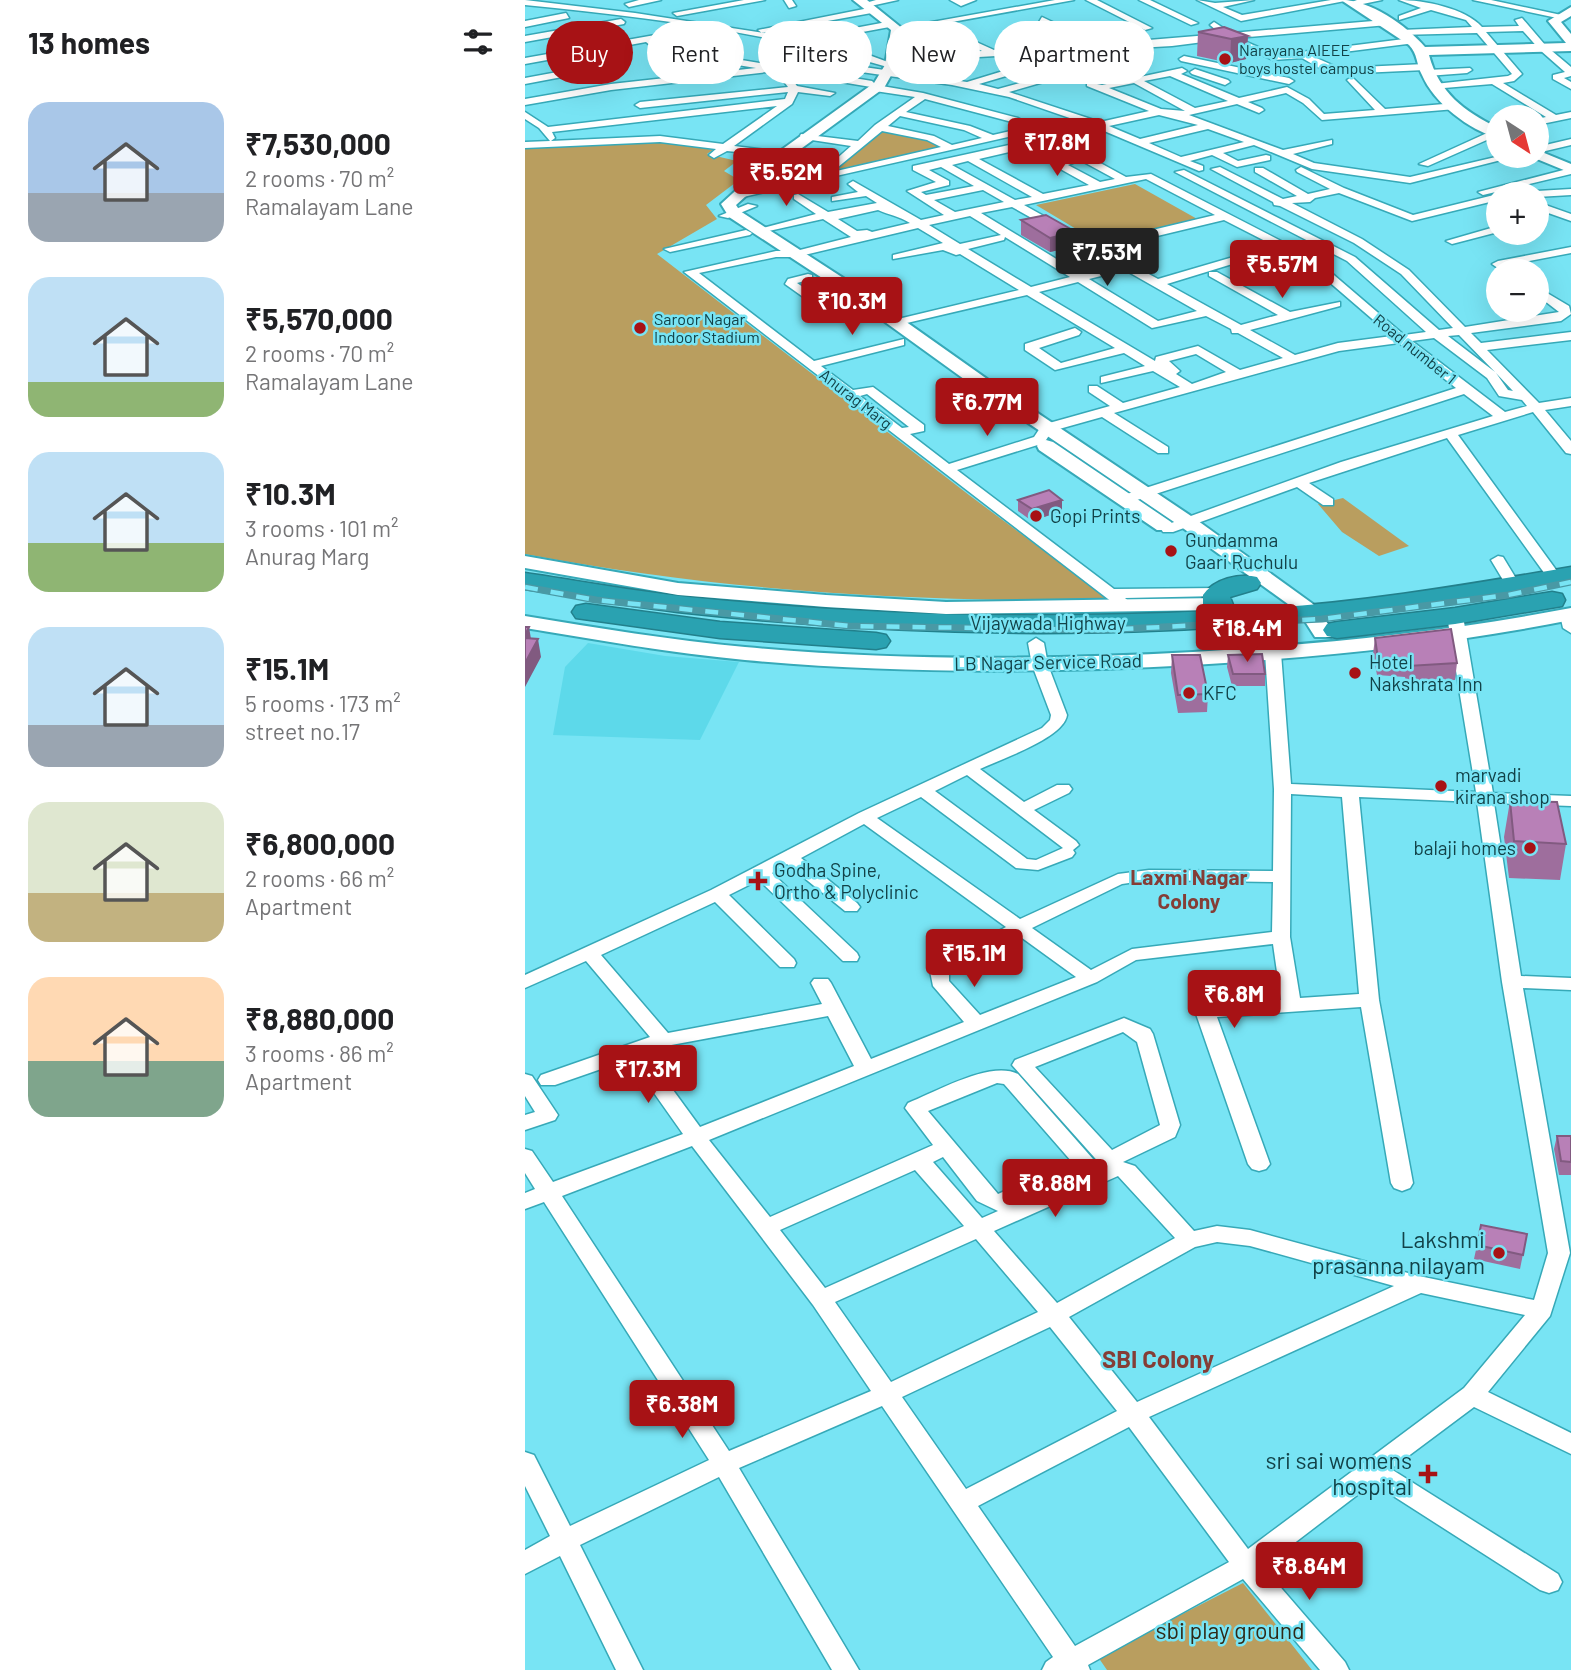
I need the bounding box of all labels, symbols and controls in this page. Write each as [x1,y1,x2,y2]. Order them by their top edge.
chip: Buy [546,21,633,84]
chip: Rent [647,21,744,84]
chip: Filters [758,21,872,84]
chip: New [886,21,980,84]
chip: Apartment [994,21,1154,84]
icon: filters [459,23,497,61]
text: 13 homes [28,24,150,60]
place label: Narayana AIEEE boys hostel campus [1239,40,1375,77]
marker: Narayana AIEEE boys hostel campus [1217,51,1233,67]
north arrow [1486,105,1549,168]
map controls [1486,105,1549,322]
pin: ₹17.8M [1000,118,1114,178]
text: ₹7,530,000 [245,125,391,161]
text: ₹17.8M [1024,127,1090,155]
icon: home [84,130,168,214]
pin: ₹5.52M [729,148,843,208]
text: ₹5.52M [749,157,823,185]
text: 2 rooms · 70 m² [245,164,394,192]
button: + [1486,182,1549,245]
text: Ramalayam Lane [245,192,414,220]
pin: ₹7.53M [1050,229,1164,288]
text: ₹7.53M [1072,237,1142,265]
pin: ₹5.57M [1225,240,1339,300]
text: ₹5.57M [1246,249,1318,277]
button: − [1486,259,1549,322]
pin: ₹10.3M [795,278,909,337]
text: ₹10.3M [817,286,887,314]
text: ₹5,570,000 [245,300,393,336]
icon: home [84,305,168,389]
place label: Saroor Nagar Indoor Stadium [654,309,760,346]
street label: Road number 1 [1370,310,1460,388]
marker: Saroor Nagar Indoor Stadium [632,320,648,336]
text: 2 rooms · 70 m² [245,339,394,367]
street label: Anurag Marg [816,365,896,433]
text: Ramalayam Lane [245,367,414,395]
pin: ₹6.77M [930,378,1044,438]
text: ₹6.77M [952,387,1022,415]
text: ₹10.3M [245,475,336,511]
icon: home [84,480,168,564]
place label: Gopi Prints [1050,504,1140,527]
marker: Gopi Prints [1028,508,1044,524]
text: 3 rooms · 101 m² [245,514,398,542]
place label: Gundamma Gaari Ruchulu [1185,528,1298,573]
text: Anurag Marg [245,542,369,570]
marker: Gundamma Gaari Ruchulu [1163,543,1179,559]
pin: ₹18.4M [1190,604,1304,664]
street label: Vijaywada Highway [970,611,1126,634]
text: ₹18.4M [1212,613,1282,641]
street label: LB Nagar Service Road [954,648,1142,675]
text: ₹15.1M [245,650,329,686]
place label: Hotel Nakshrata Inn [1369,650,1483,695]
icon: home [84,655,168,739]
marker: Hotel Nakshrata Inn [1347,665,1363,681]
place label: KFC [1203,681,1237,704]
marker: KFC [1181,685,1197,701]
text: 5 rooms · 173 m² [245,689,401,717]
text: street no.17 [245,717,360,745]
place label: marvadi kirana shop [1455,763,1550,808]
marker: marvadi kirana shop [1433,778,1449,794]
text: ₹6,800,000 [245,825,395,861]
icon: home [84,830,168,914]
place label: balaji homes [1413,836,1516,859]
marker: balaji homes [1522,840,1538,856]
place label: Godha Spine, Ortho & Polyclinic [774,858,919,903]
text: 2 rooms · 66 m² [245,864,394,892]
district label: Laxmi Nagar Colony [1130,864,1248,913]
marker: Godha Spine, Ortho & Polyclinic [748,871,768,891]
text: Apartment [245,892,352,920]
pin: ₹15.1M [917,930,1031,989]
text: ₹15.1M [942,938,1006,966]
pin: ₹6.8M [1185,970,1283,1030]
text: ₹6.8M [1204,979,1264,1007]
text: ₹8,880,000 [245,1000,394,1036]
icon: home [84,1005,168,1089]
text: 3 rooms · 86 m² [245,1039,394,1067]
pin: ₹17.3M [591,1046,705,1105]
text: ₹17.3M [615,1054,681,1082]
text: Apartment [245,1067,352,1095]
pin: ₹8.88M [998,1160,1112,1219]
text: ₹8.88M [1018,1168,1092,1196]
place label: Lakshmi prasanna nilayam [1312,1225,1485,1279]
marker: Lakshmi prasanna nilayam [1491,1245,1507,1261]
district label: SBI Colony [1102,1344,1214,1373]
pin: ₹6.38M [625,1380,739,1440]
text: ₹6.38M [645,1389,719,1417]
place label: sri sai womens hospital [1266,1446,1412,1500]
marker: sri sai womens hospital [1418,1464,1438,1484]
pin: ₹8.84M [1252,1542,1366,1602]
text: ₹8.84M [1272,1551,1346,1579]
park label: sbi play ground [1155,1616,1305,1644]

